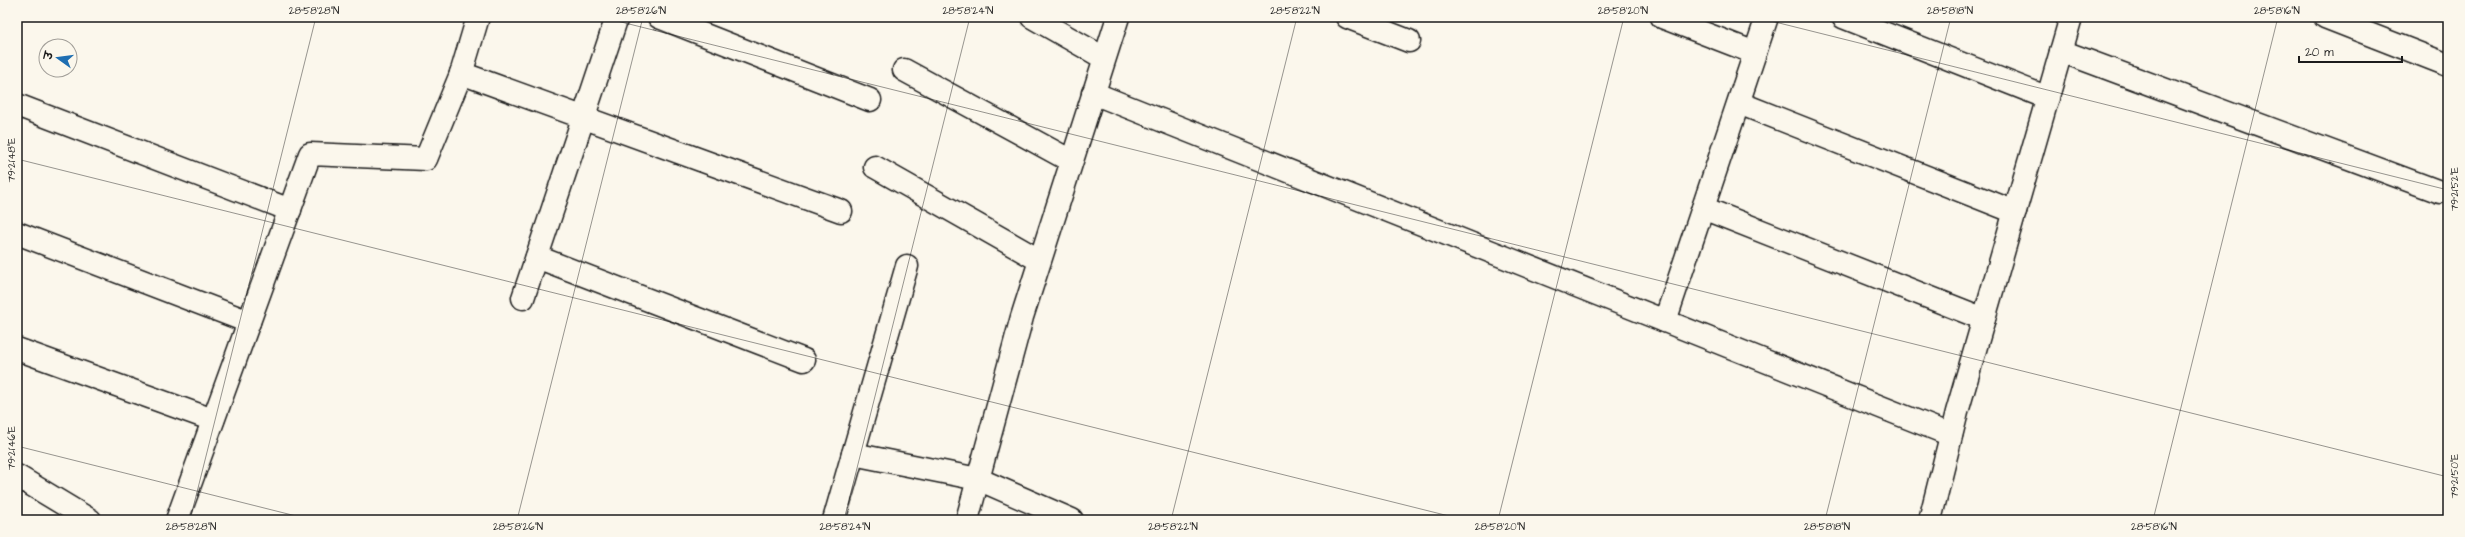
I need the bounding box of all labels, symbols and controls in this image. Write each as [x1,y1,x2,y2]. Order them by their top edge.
text: 28°58'28"N [289,4,339,18]
text: 28°58'26"N [616,4,666,18]
text: 28°58'24"N [943,4,993,18]
text: 28°58'22"N [1270,4,1320,18]
text: 28°58'20"N [1598,4,1648,18]
text: 28°58'18"N [1927,4,1973,18]
text: 28°58'16"N [2254,4,2300,18]
north arrow [38,38,78,78]
scale bar [2299,38,2402,64]
text: 20 m [2305,44,2334,61]
text: उ [40,49,57,62]
text: 79°21'48"E [5,138,19,182]
text: 79°21'52"E [2448,167,2462,211]
text: 79°21'46"E [5,426,19,470]
text: 79°21'50"E [2448,454,2462,498]
text: 28°58'28"N [166,520,216,534]
text: 28°58'26"N [493,520,543,534]
text: 28°58'24"N [820,520,870,534]
text: 28°58'22"N [1148,520,1198,534]
text: 28°58'20"N [1475,520,1525,534]
text: 28°58'18"N [1804,520,1850,534]
text: 28°58'16"N [2131,520,2177,534]

